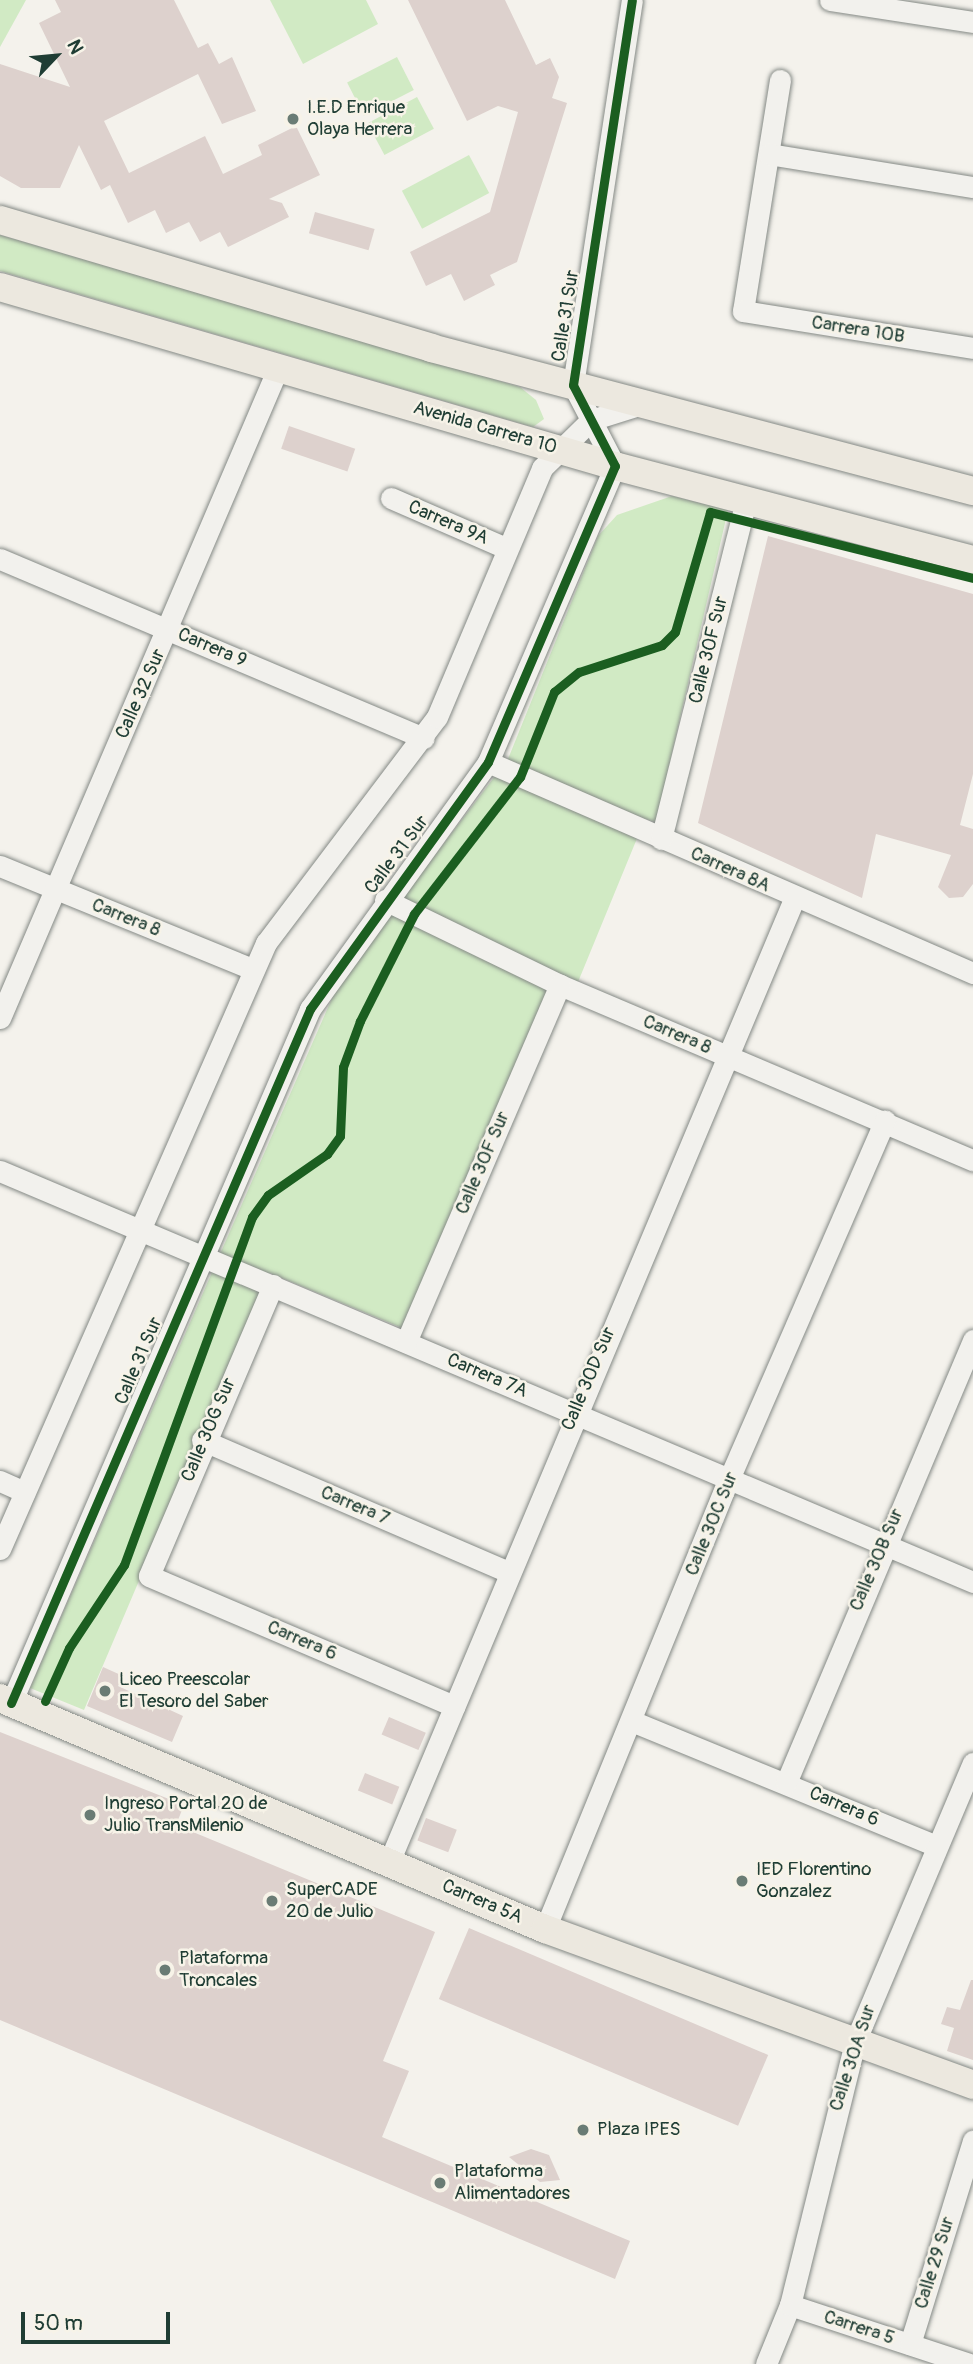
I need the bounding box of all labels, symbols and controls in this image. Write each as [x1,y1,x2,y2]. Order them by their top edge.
north arrow [21,21,91,91]
text: N [61,36,88,58]
place label: I.E.D Enrique Olaya Herrera [307,97,412,141]
marker: I.E.D Enrique Olaya Herrera [285,111,301,127]
street label: Calle 31 Sur [547,268,585,364]
street label: Carrera 10B [810,311,906,349]
street label: Avenida Carrera 10 [411,397,559,459]
street label: Carrera 9A [404,496,492,550]
street label: Calle 30F Sur [685,594,733,706]
street label: Carrera 9 [174,623,250,673]
street label: Calle 32 Sur [111,646,171,742]
street label: Calle 31 Sur [360,811,434,899]
street label: Carrera 8A [687,842,773,898]
street label: Carrera 8 [88,894,164,942]
street label: Carrera 8 [639,1010,715,1060]
street label: Calle 30F Sur [451,1108,515,1218]
street label: Calle 31 Sur [110,1314,168,1408]
street label: Calle 30D Sur [557,1324,621,1434]
street label: Carrera 7A [443,1349,531,1403]
street label: Calle 30G Sur [177,1375,241,1485]
street label: Calle 30C Sur [681,1469,743,1579]
street label: Carrera 7 [317,1481,393,1531]
street label: Calle 30B Sur [845,1505,909,1615]
street label: Carrera 6 [264,1616,340,1666]
place label: Liceo Preescolar El Tesoro del Saber [119,1669,269,1713]
marker: Liceo Preescolar El Tesoro del Saber [97,1683,113,1699]
street label: Carrera 6 [806,1782,882,1832]
place label: Ingreso Portal 20 de Julio TransMilenio [104,1793,267,1837]
marker: Ingreso Portal 20 de Julio TransMilenio [82,1807,98,1823]
place label: IED Florentino Gonzalez [756,1859,872,1903]
marker: IED Florentino Gonzalez [734,1873,750,1889]
street label: Carrera 5A [438,1875,526,1929]
place label: SuperCADE 20 de Julio [286,1879,378,1923]
marker: SuperCADE 20 de Julio [264,1893,280,1909]
place label: Plataforma Troncales [179,1948,268,1992]
marker: Plataforma Troncales [157,1962,173,1978]
street label: Calle 30A Sur [825,2002,881,2114]
place label: Plaza IPES [597,2119,681,2141]
marker: Plaza IPES [575,2122,591,2138]
place label: Plataforma Alimentadores [454,2161,570,2205]
marker: Plataforma Alimentadores [432,2175,448,2191]
street label: Calle 29 Sur [910,2214,960,2312]
scale bar [24,2298,173,2342]
street label: Carrera 5 [821,2306,897,2350]
text: 50 m [34,2310,83,2337]

